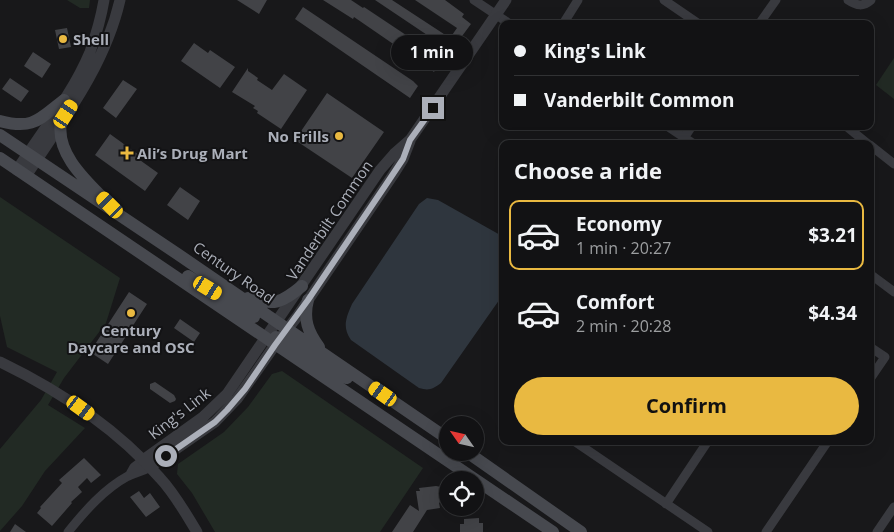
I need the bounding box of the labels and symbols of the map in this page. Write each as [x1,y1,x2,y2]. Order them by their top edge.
place label: Shell [73,29,109,49]
marker: Shell [57,33,69,45]
callout: 1 min [392,36,474,70]
car [51,97,80,131]
route end [422,97,444,119]
place label: No Frills [267,126,329,146]
marker: No Frills [333,130,345,142]
place label: Ali’s Drug Mart [137,143,248,163]
marker: Ali’s Drug Mart [121,147,133,159]
street label: Vanderbilt Common [281,156,377,284]
car [94,189,125,221]
street label: Century Road [189,237,279,307]
car [191,274,224,302]
marker: Century Daycare and OSC [125,307,137,319]
place label: Century Daycare and OSC [67,320,195,357]
car [366,379,399,409]
street label: King's Link [144,382,214,443]
car [64,393,97,423]
north arrow [439,416,484,461]
route start [155,445,177,467]

